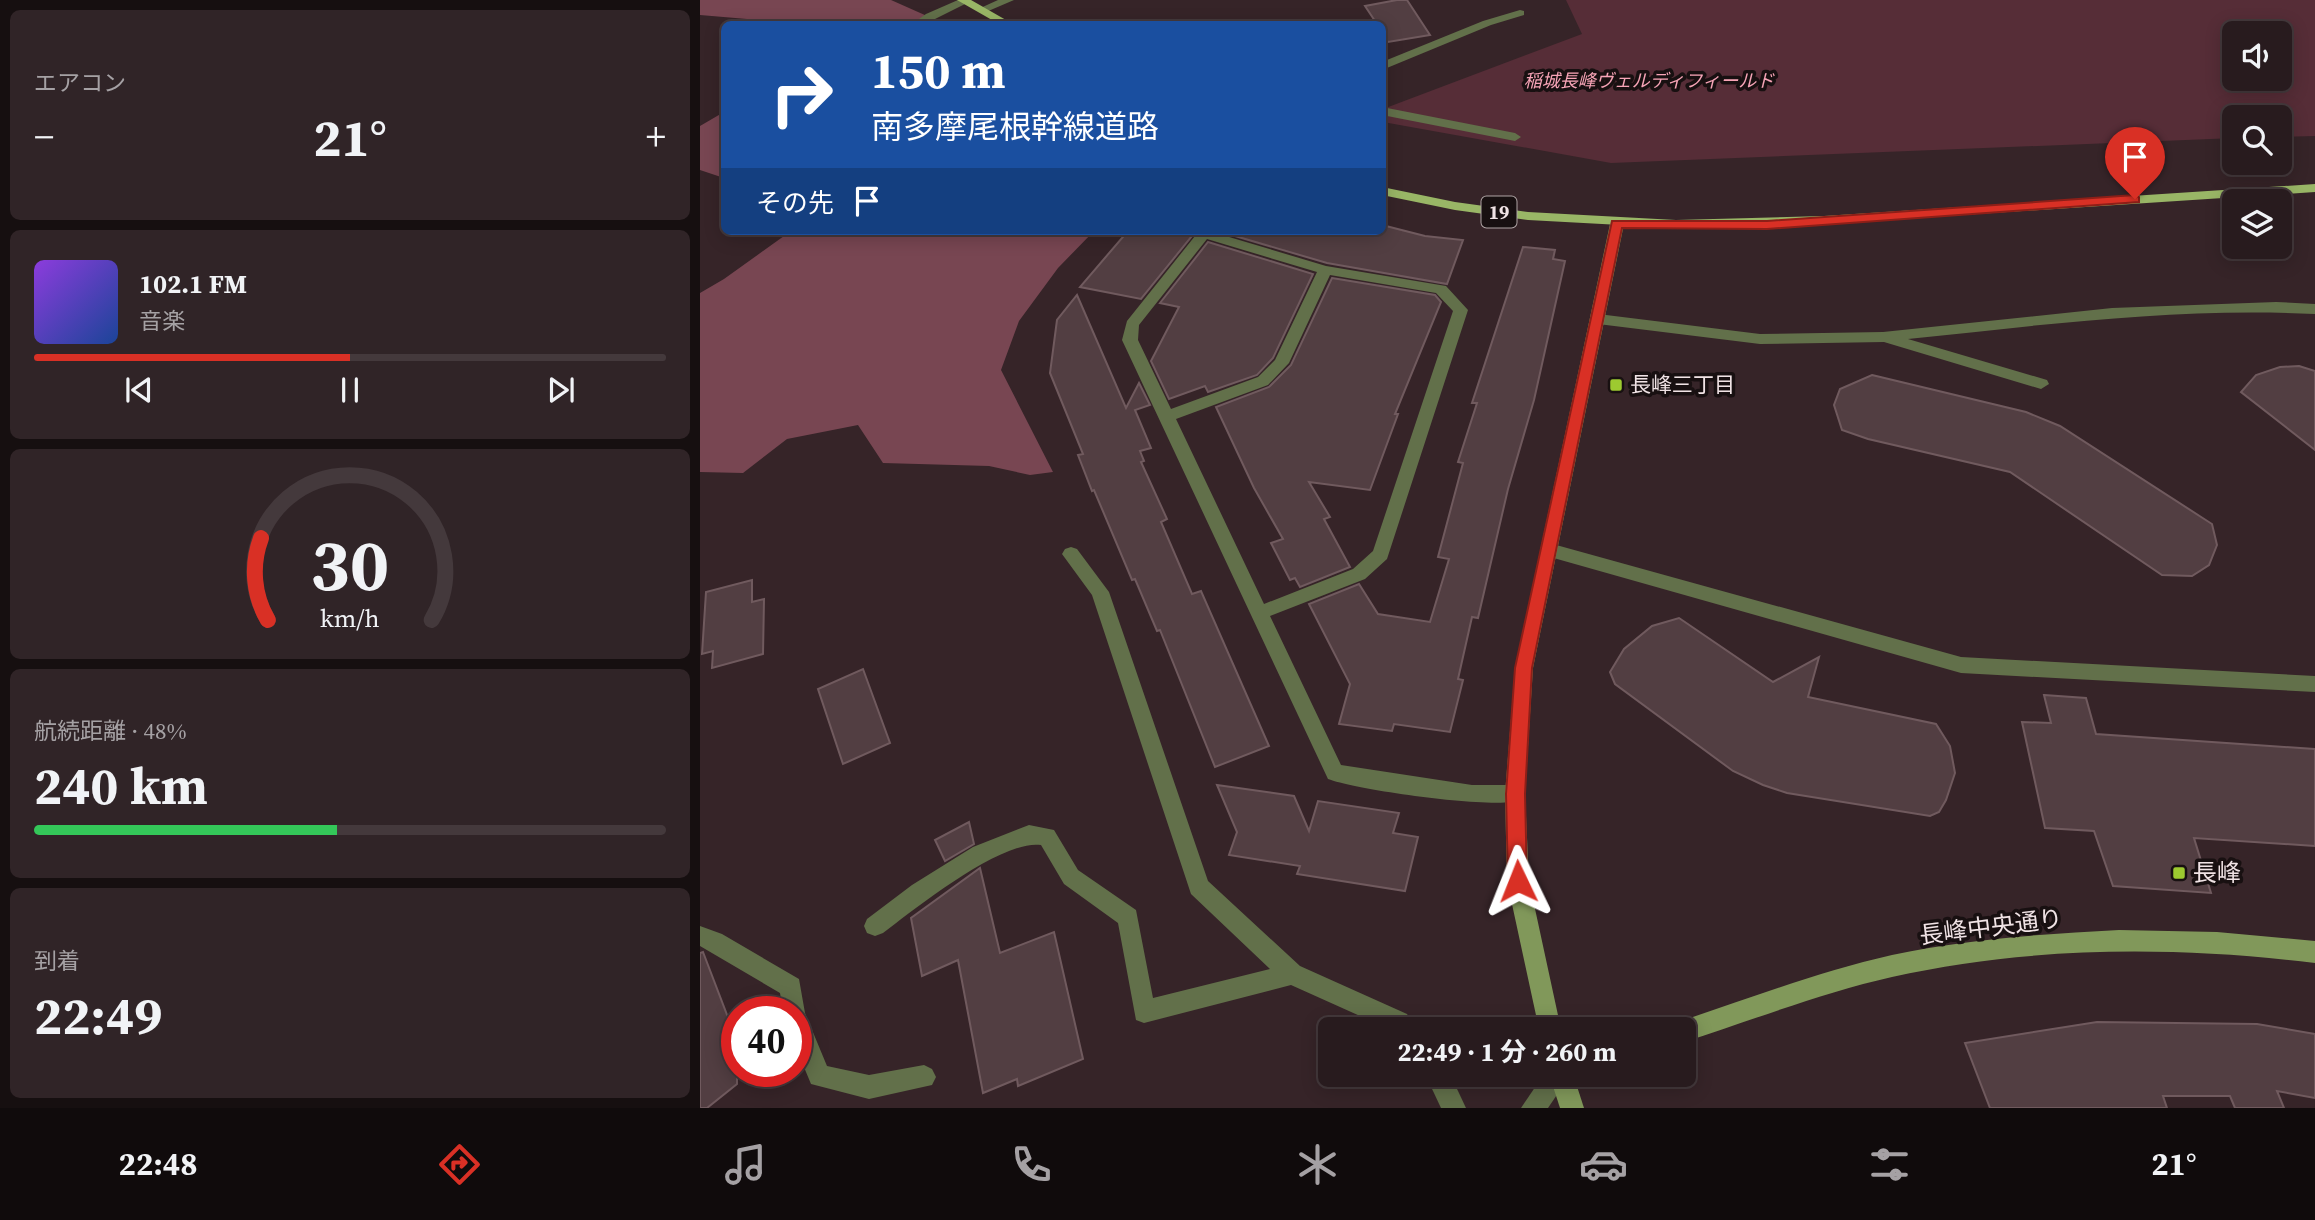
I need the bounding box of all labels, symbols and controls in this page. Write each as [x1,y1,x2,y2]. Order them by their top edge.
map controls [2222,21,2292,259]
button: sound [2222,21,2292,91]
text: 150 m [871,37,1006,104]
icon: right [756,49,847,140]
text: エアコン [34,67,126,99]
park label: 稲城長峰ヴェルディフィールド [1524,68,1775,93]
text: 21° [313,102,387,173]
text: 南多摩尾根幹線道路 [871,105,1159,149]
button: search [2222,105,2292,175]
text: − [34,111,54,163]
text: + [646,111,666,163]
pin [2105,127,2165,199]
icon: arrive [2116,138,2154,176]
icon: arrive [848,182,886,220]
text: その先 [756,185,834,221]
button: layers [2222,189,2292,259]
road number: 19 [1482,196,1516,228]
text: 102.1 FM [139,266,247,302]
text: 音楽 [139,305,185,337]
place label: 長峰三丁目 [1630,370,1735,399]
icon: previous [120,371,158,409]
icon: pause [331,371,369,409]
icon: next [542,371,580,409]
marker: 長峰三丁目 [1608,377,1624,393]
text: 30 [311,515,389,614]
text: km/h [320,601,380,635]
text: 航続距離 · 48% [34,715,187,747]
text: 240 km [34,750,208,821]
position arrow [1481,844,1555,918]
place label: 長峰 [2193,856,2241,889]
marker: 長峰 [2171,865,2187,881]
street label: 長峰中央通り [1917,901,2064,952]
text: 到着 [34,945,80,977]
text: 22:49 [34,980,162,1051]
speed limit sign: 40 [721,996,812,1087]
text: 22:49 · 1 分 · 260 m [1397,1034,1617,1070]
icon: directions [435,1140,484,1189]
icon: music [721,1140,770,1189]
icon: phone [1007,1140,1056,1189]
icon: climate [1293,1140,1342,1189]
icon: car [1579,1140,1628,1189]
icon: filters [1865,1140,1914,1189]
text: 22:48 [119,1142,198,1186]
text: 21° [2151,1142,2196,1186]

